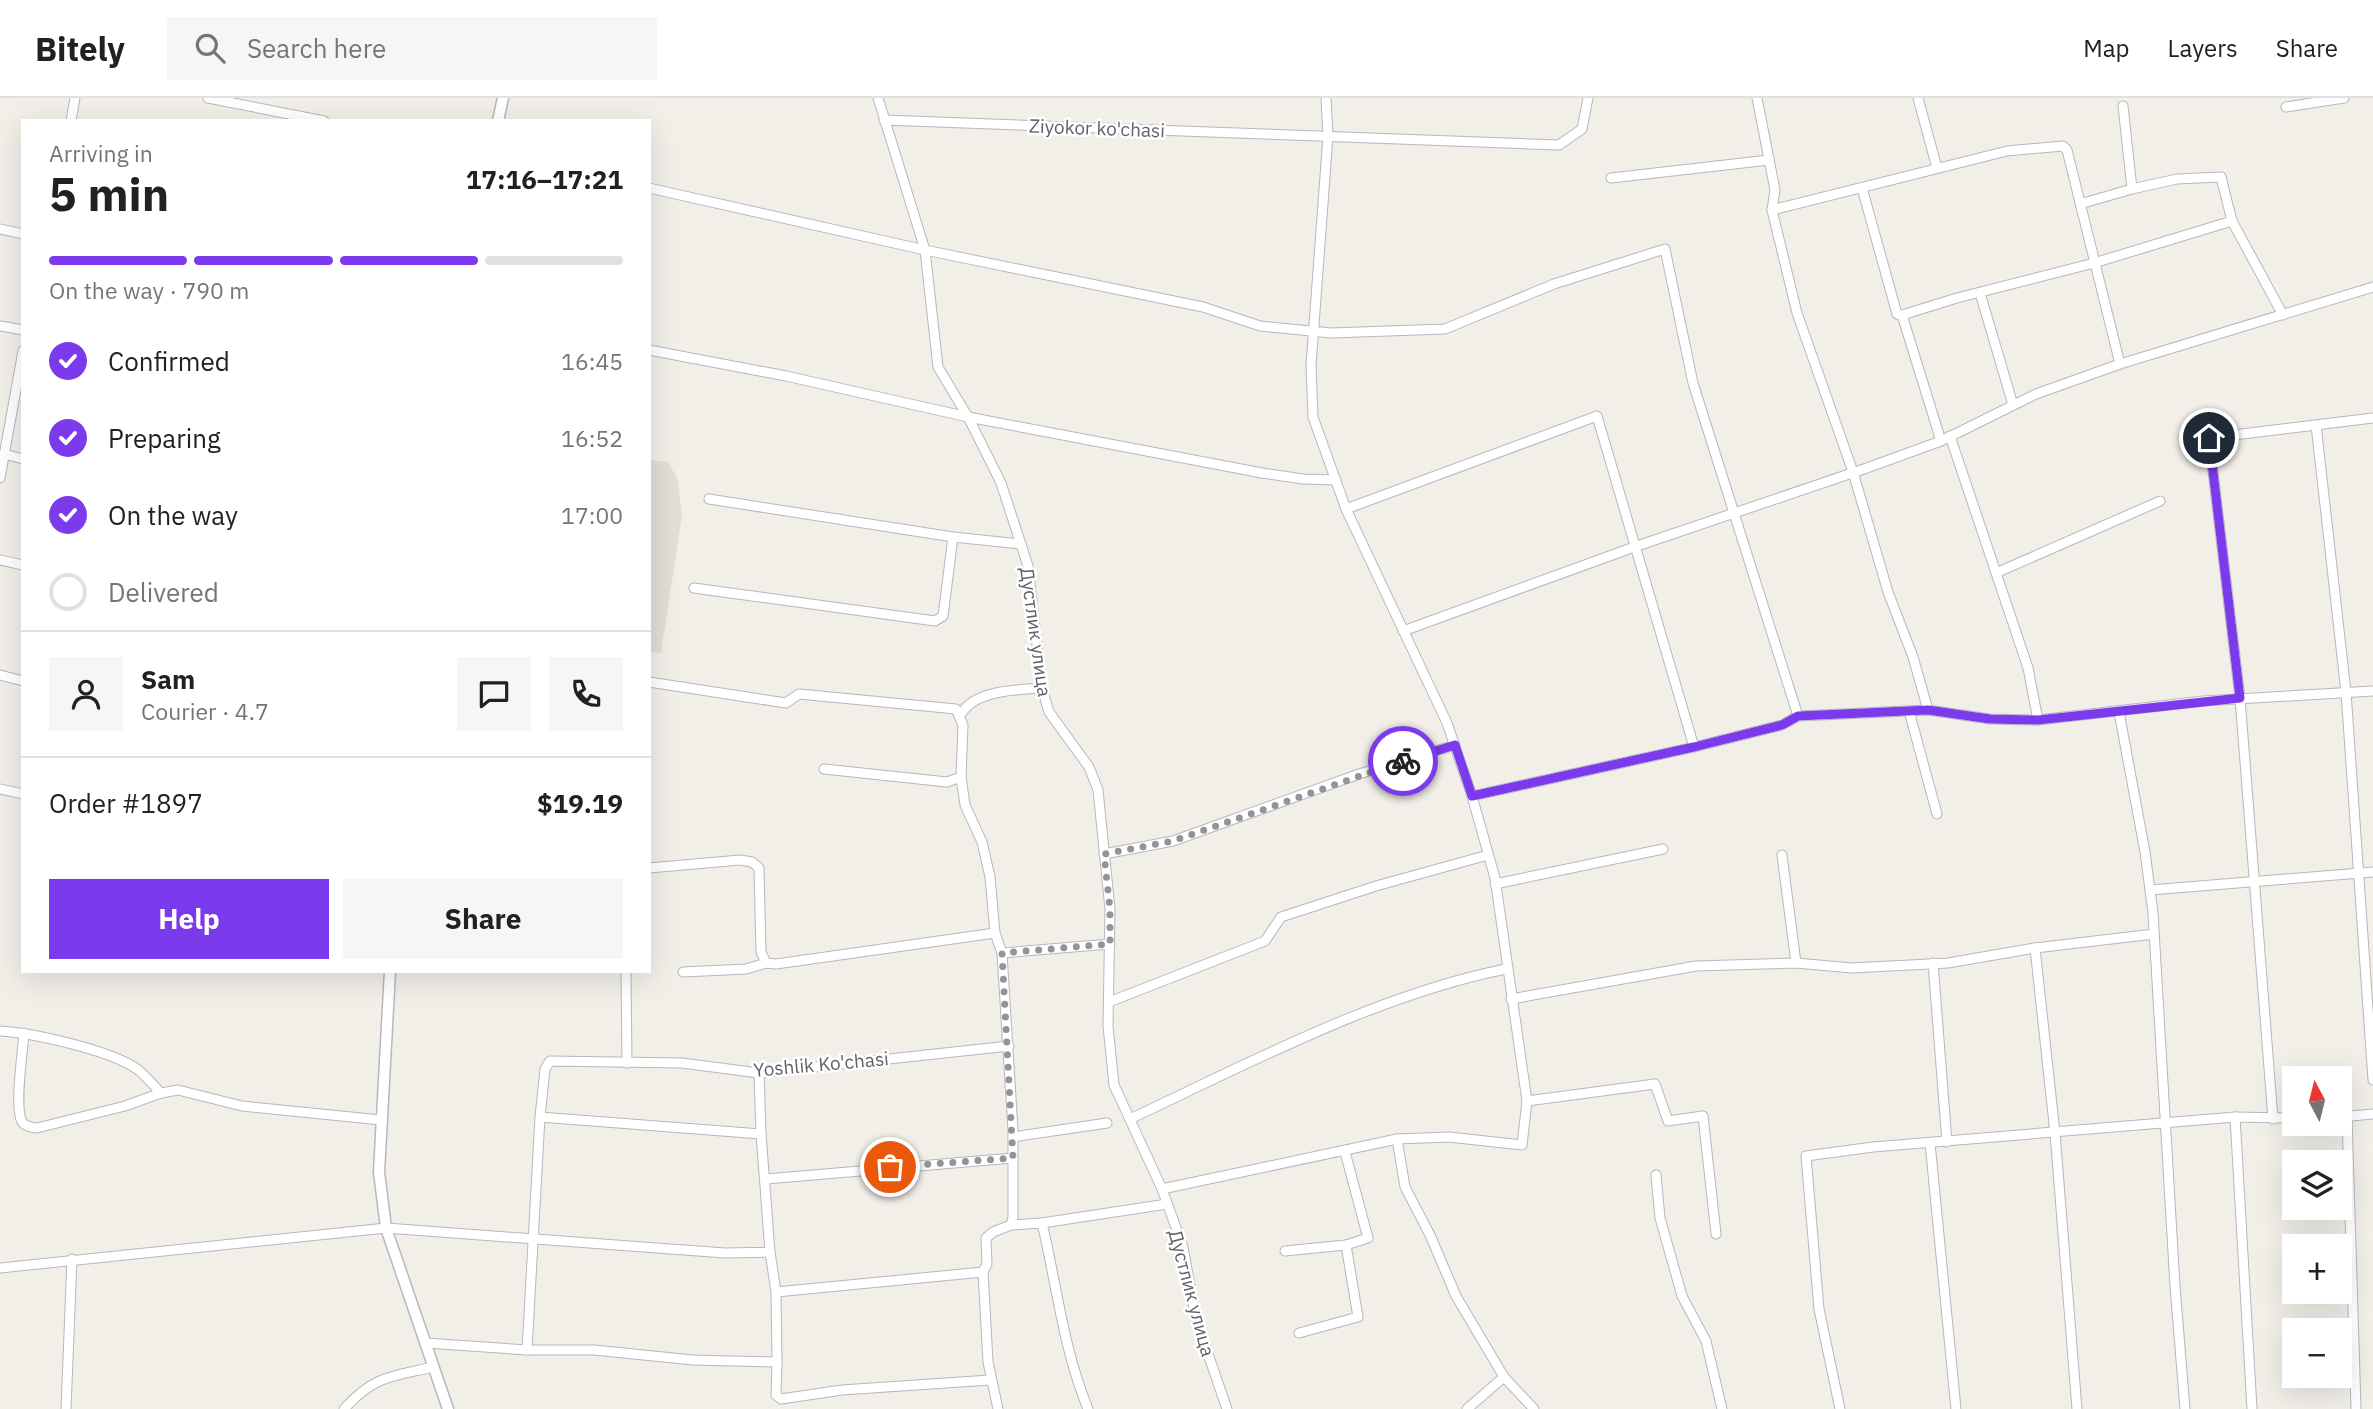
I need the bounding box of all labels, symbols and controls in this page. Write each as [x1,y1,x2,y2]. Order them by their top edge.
search box [167,17,657,80]
text: Bitely [35,27,125,70]
icon: search [191,29,229,67]
text: Search here [247,31,386,65]
text: Map [2083,32,2130,64]
text: Layers [2168,32,2238,64]
text: Share [2276,32,2338,64]
street label: Ziyokor ko'chasi [1028,114,1166,142]
text: Arriving in [49,138,153,168]
text: 17:16–17:21 [466,162,623,196]
text: 5 min [49,164,169,224]
text: On the way · 790 m [49,275,249,305]
icon: check [49,342,87,380]
text: Confirmed [108,344,230,378]
text: 16:45 [561,346,623,376]
pin [2179,408,2239,468]
icon: check [49,419,87,457]
icon: home [2190,419,2228,457]
text: Preparing [108,421,221,455]
text: 16:52 [561,423,623,453]
icon: check [49,496,87,534]
text: On the way [108,498,238,532]
text: 17:00 [561,500,623,530]
street label: Дустлик улица [1015,566,1057,698]
text: Delivered [108,575,219,609]
button: person [49,657,123,731]
button: chat [457,657,531,731]
button: phone [549,657,623,731]
text: Sam [141,662,195,696]
text: Courier · 4.7 [141,696,269,726]
courier [1368,726,1438,796]
icon: bike [1384,742,1422,780]
text: Order #1897 [49,786,203,820]
text: $19.19 [537,786,623,820]
button: Help [49,879,329,959]
button: Share [343,879,623,959]
street label: Yoshlik Ko'chasi [752,1046,890,1082]
north arrow [2282,1066,2352,1136]
map controls [2282,1066,2352,1388]
pin [860,1137,920,1197]
icon: bag [871,1148,909,1186]
button: layers [2282,1150,2352,1220]
street label: Дустлик улица [1164,1227,1220,1359]
button: + [2282,1234,2352,1304]
button: − [2282,1318,2352,1388]

